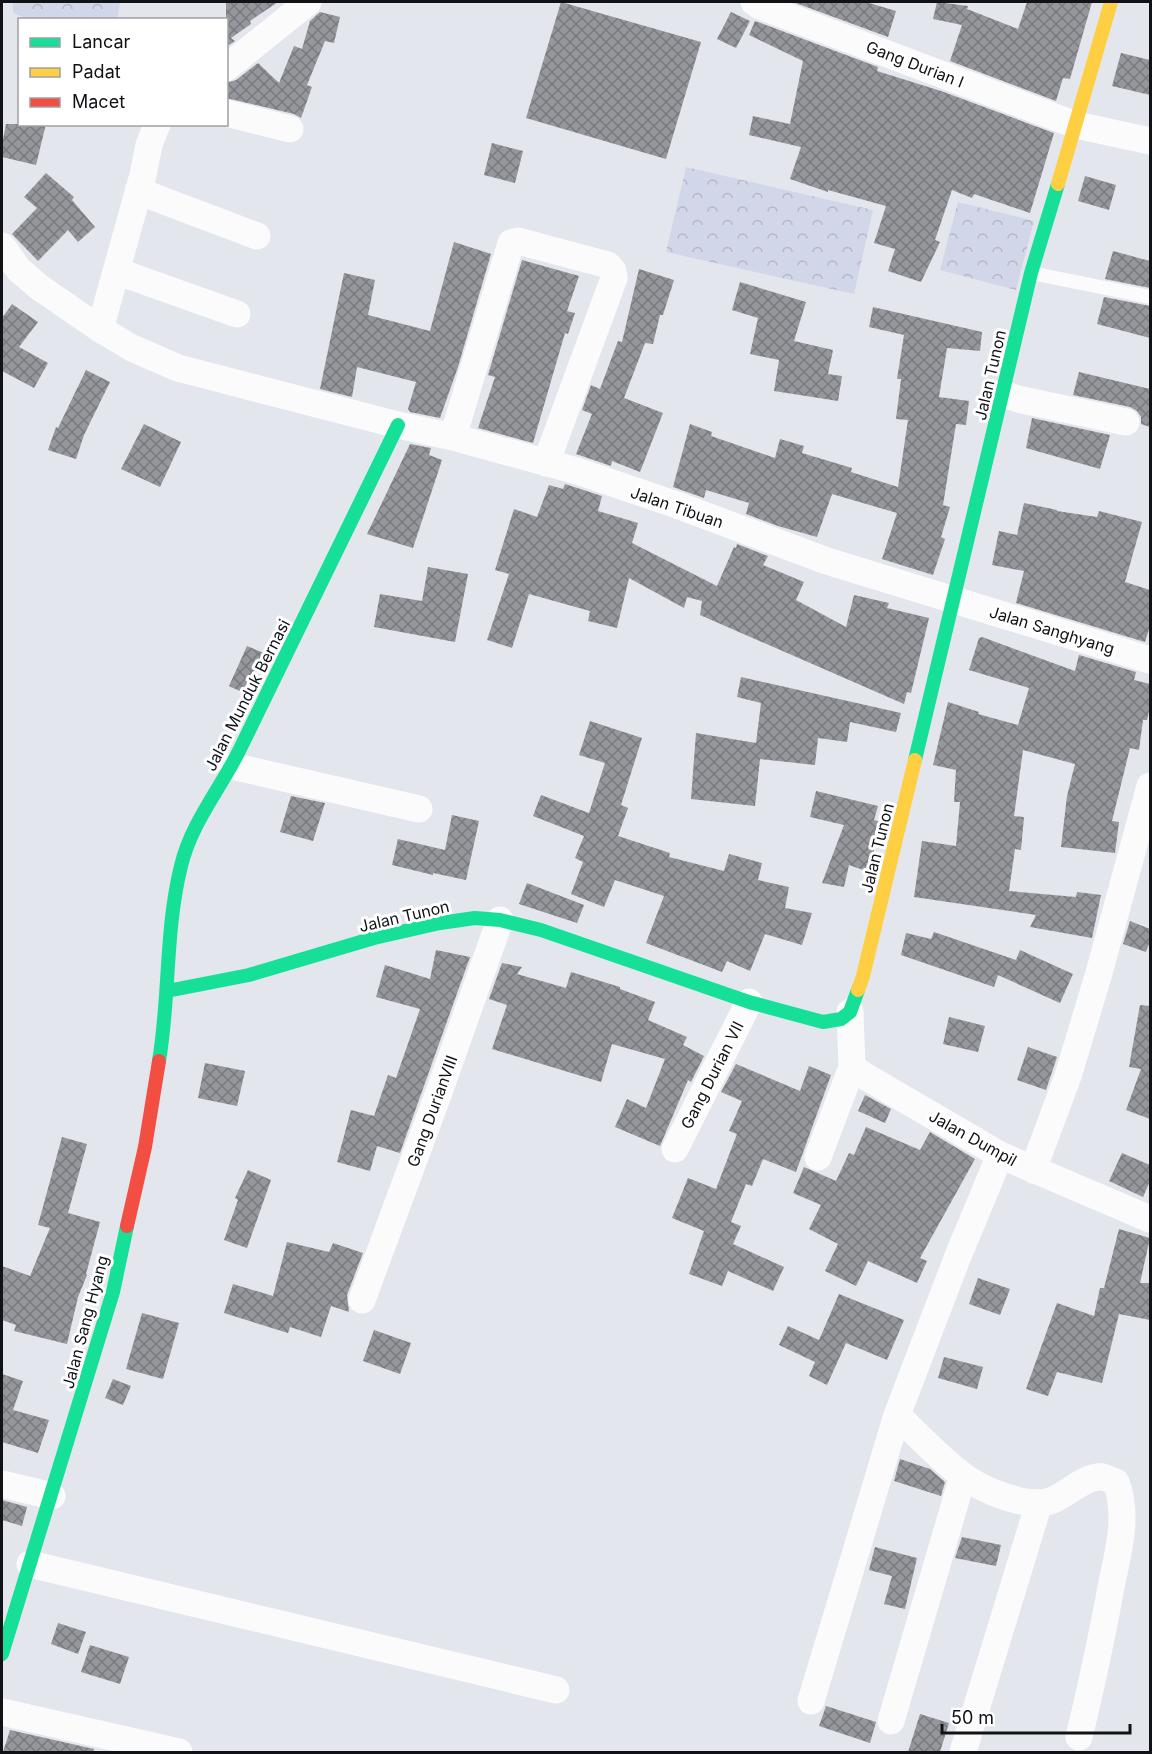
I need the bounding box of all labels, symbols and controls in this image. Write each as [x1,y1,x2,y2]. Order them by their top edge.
legend [18,18,228,126]
text: Lancar [72,31,130,52]
street label: Gang Durian I [863,36,967,92]
text: Padat [72,61,121,82]
text: Macet [72,91,125,112]
street label: Jalan Tunon [970,328,1010,422]
street label: Jalan Tibuan [628,482,726,532]
street label: Jalan Sanghyang [987,601,1117,659]
street label: Jalan Munduk Bernasi [200,616,294,774]
street label: Jalan Tunon [856,801,898,895]
street label: Jalan Tunon [357,896,451,936]
street label: Gang Durian VII [676,1018,748,1132]
street label: Gang DurianVIII [403,1052,461,1170]
street label: Jalan Dumpil [926,1106,1020,1170]
street label: Jalan Sang Hyang [58,1253,112,1391]
scale bar [942,1697,1130,1735]
text: 50 m [951,1707,994,1728]

